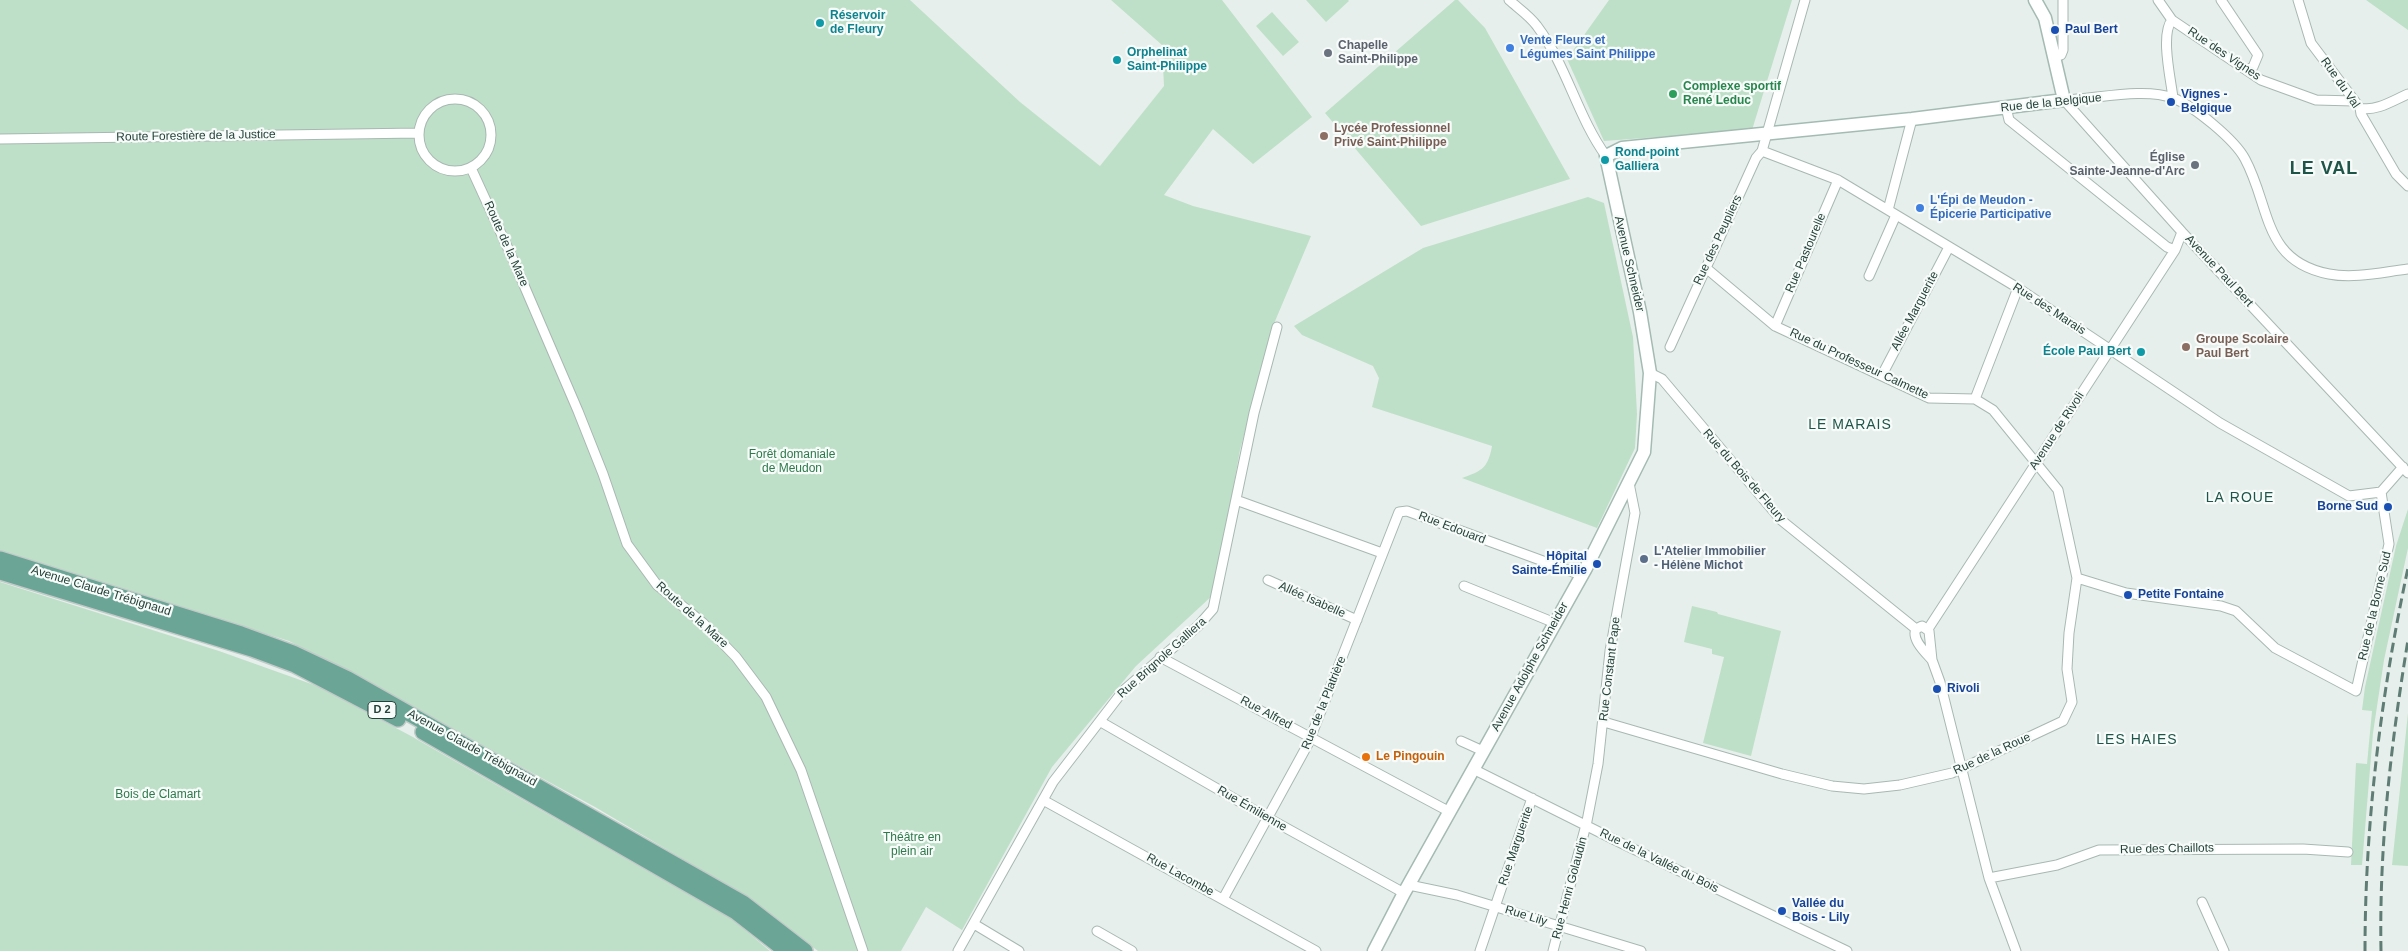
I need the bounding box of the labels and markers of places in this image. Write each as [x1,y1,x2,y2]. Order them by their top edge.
place label: Réservoir de Fleury [830,9,885,37]
marker: Réservoir de Fleury [814,17,826,29]
place label: Paul Bert [2065,23,2118,37]
marker: Paul Bert [2049,24,2061,36]
place label: Vente Fleurs et Légumes Saint Philippe [1520,34,1655,62]
place label: Chapelle Saint-Philippe [1338,39,1418,67]
marker: Vente Fleurs et Légumes Saint Philippe [1504,42,1516,54]
place label: Orphelinat Saint-Philippe [1127,46,1207,74]
marker: Chapelle Saint-Philippe [1322,47,1334,59]
marker: Orphelinat Saint-Philippe [1111,54,1123,66]
place label: Complexe sportif René Leduc [1683,80,1781,108]
marker: Complexe sportif René Leduc [1667,88,1679,100]
place label: Vignes - Belgique [2181,88,2232,116]
marker: Vignes - Belgique [2165,96,2177,108]
place label: Lycée Professionnel Privé Saint-Philippe [1334,122,1450,150]
marker: Lycée Professionnel Privé Saint-Philippe [1318,130,1330,142]
place label: Rond-point Galliera [1615,146,1679,174]
place label: Église Sainte-Jeanne-d'Arc [2069,151,2185,179]
marker: Rond-point Galliera [1599,154,1611,166]
marker: Église Sainte-Jeanne-d'Arc [2189,159,2201,171]
place label: L'Épi de Meudon - Épicerie Participative [1930,194,2051,222]
marker: L'Épi de Meudon - Épicerie Participative [1914,202,1926,214]
place label: Groupe Scolaire Paul Bert [2196,333,2289,361]
marker: Groupe Scolaire Paul Bert [2180,341,2192,353]
place label: École Paul Bert [2043,345,2131,359]
marker: École Paul Bert [2135,346,2147,358]
place label: Borne Sud [2317,500,2378,514]
marker: Borne Sud [2382,501,2394,513]
place label: L'Atelier Immobilier - Hélène Michot [1654,545,1766,573]
place label: Hôpital Sainte-Émilie [1512,550,1587,578]
marker: L'Atelier Immobilier - Hélène Michot [1638,553,1650,565]
marker: Hôpital Sainte-Émilie [1591,558,1603,570]
place label: Petite Fontaine [2138,588,2224,602]
marker: Petite Fontaine [2122,589,2134,601]
place label: Rivoli [1947,682,1980,696]
marker: Rivoli [1931,683,1943,695]
place label: Le Pingouin [1376,750,1445,764]
marker: Le Pingouin [1360,751,1372,763]
place label: Vallée du Bois - Lily [1792,897,1849,925]
marker: Vallée du Bois - Lily [1776,905,1788,917]

